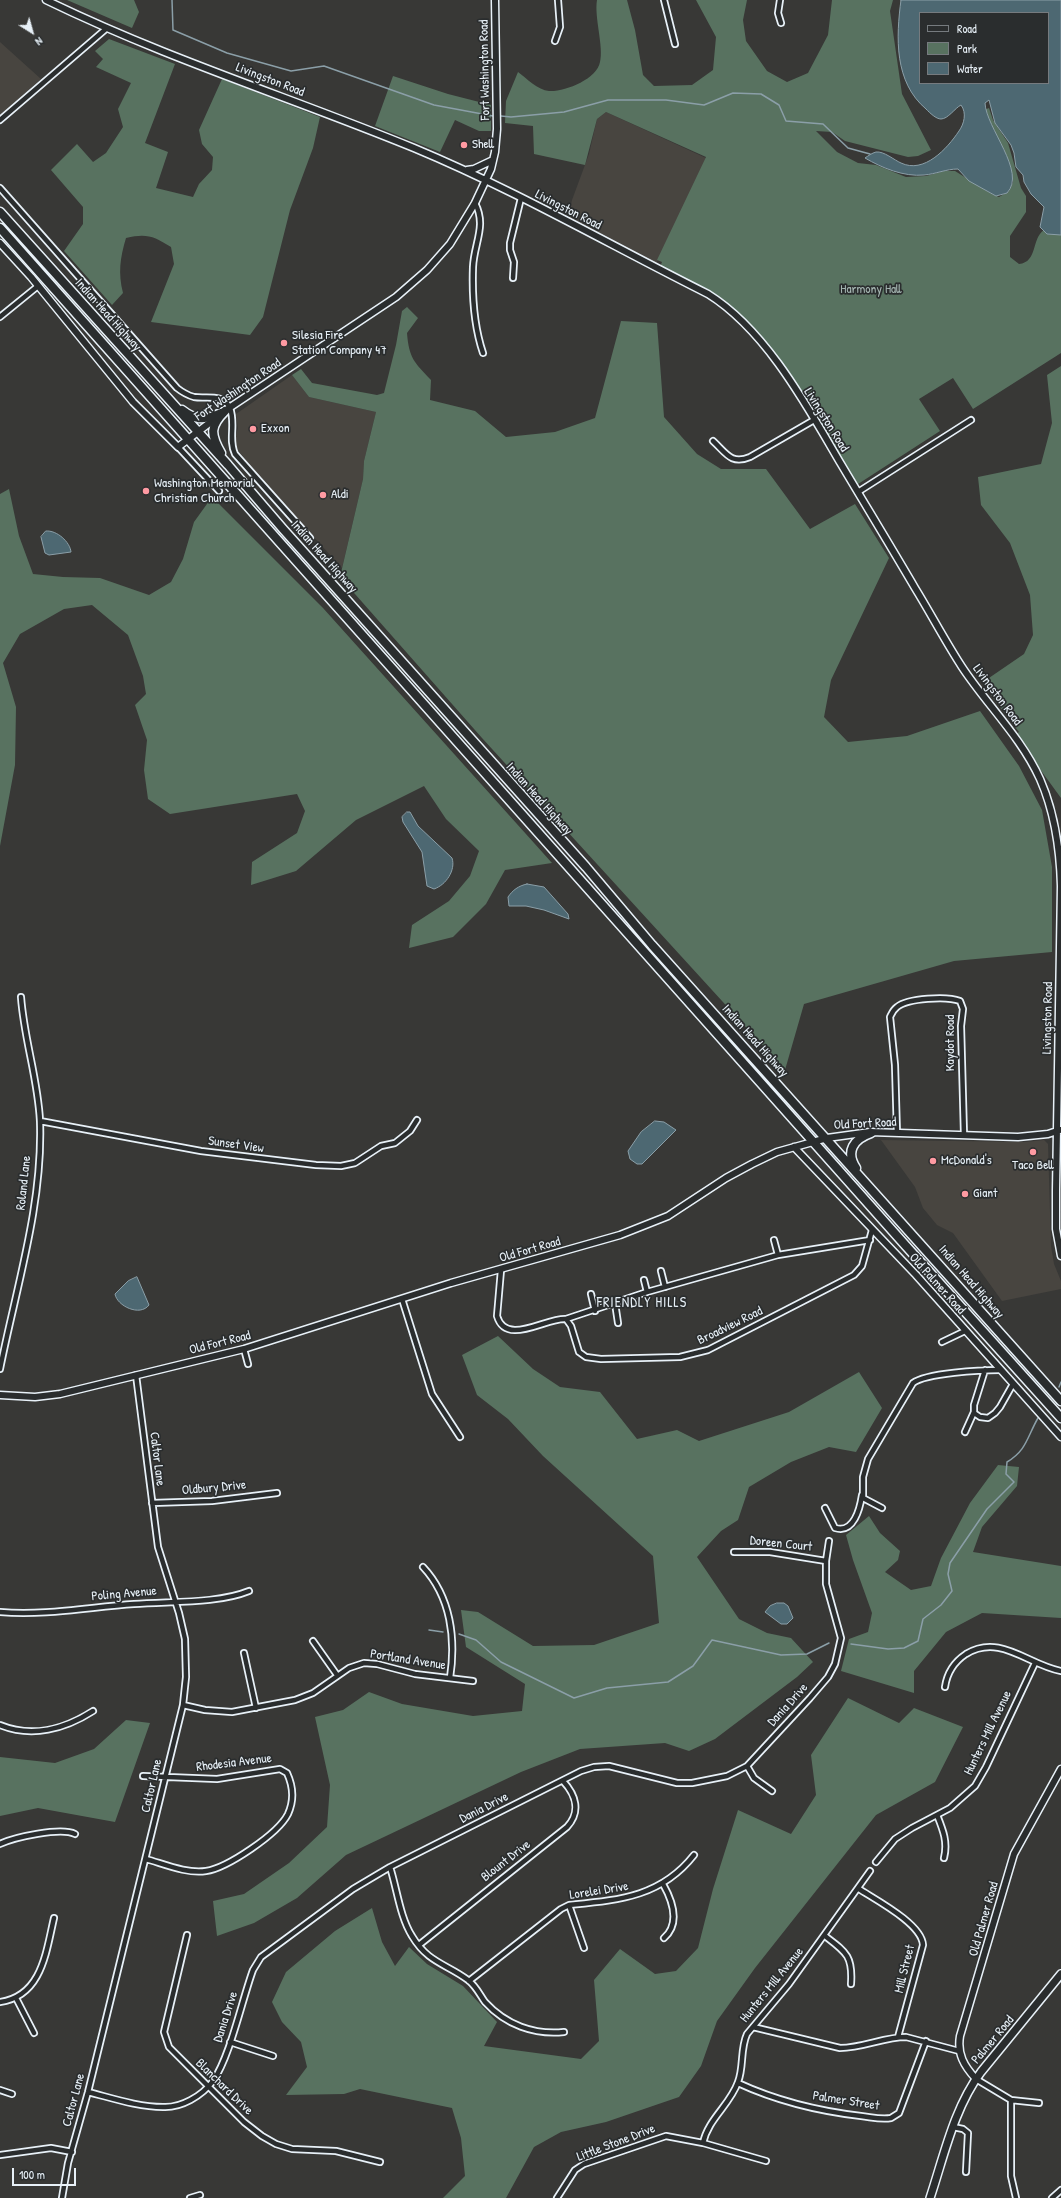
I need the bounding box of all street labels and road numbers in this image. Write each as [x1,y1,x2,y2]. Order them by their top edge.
street label: Fort Washington Road [476,20,494,120]
street label: Livingston Road [233,60,307,100]
street label: Livingston Road [532,187,604,233]
street label: Indian Head Highway [71,276,145,354]
street label: Fort Washington Road [192,355,284,425]
street label: Livingston Road [800,385,852,455]
street label: Indian Head Highway [287,518,361,596]
street label: Livingston Road [969,661,1025,729]
street label: Indian Head Highway [502,760,576,838]
street label: Livingston Road [1040,982,1056,1054]
street label: Indian Head Highway [718,1002,792,1080]
street label: Kaydot Road [943,1015,959,1071]
street label: Old Fort Road [833,1115,897,1133]
street label: Sunset View [207,1133,265,1157]
street label: Roland Lane [13,1155,35,1211]
street label: Old Fort Road [498,1234,562,1266]
street label: Indian Head Highway [935,1242,1007,1322]
street label: Old Palmer Road [905,1250,969,1318]
street label: Broadview Road [695,1304,765,1348]
street label: Old Fort Road [188,1328,252,1358]
street label: Caltor Lane [146,1431,168,1487]
street label: Oldbury Drive [181,1477,247,1499]
street label: Doreen Court [749,1533,813,1555]
street label: Poling Avenue [91,1583,157,1605]
street label: Portland Avenue [369,1646,447,1674]
street label: Dania Drive [765,1680,811,1730]
street label: Hunters Mill Avenue [961,1688,1015,1778]
street label: Rhodesia Avenue [195,1751,273,1775]
street label: Caltor Lane [138,1758,166,1814]
street label: Dania Drive [457,1789,511,1827]
street label: Blount Drive [478,1837,534,1885]
street label: Lorelei Drive [569,1879,629,1903]
street label: Old Palmer Road [966,1880,1002,1958]
street label: Mill Street [891,1943,919,1995]
street label: Hunters Mill Avenue [737,1944,807,2026]
street label: Dania Drive [210,1990,242,2044]
street label: Palmer Road [968,2013,1018,2067]
street label: Blanchard Drive [192,2056,256,2118]
street label: Caltor Lane [59,2072,89,2128]
street label: Palmer Street [812,2088,880,2114]
street label: Little Stone Drive [575,2121,657,2165]

